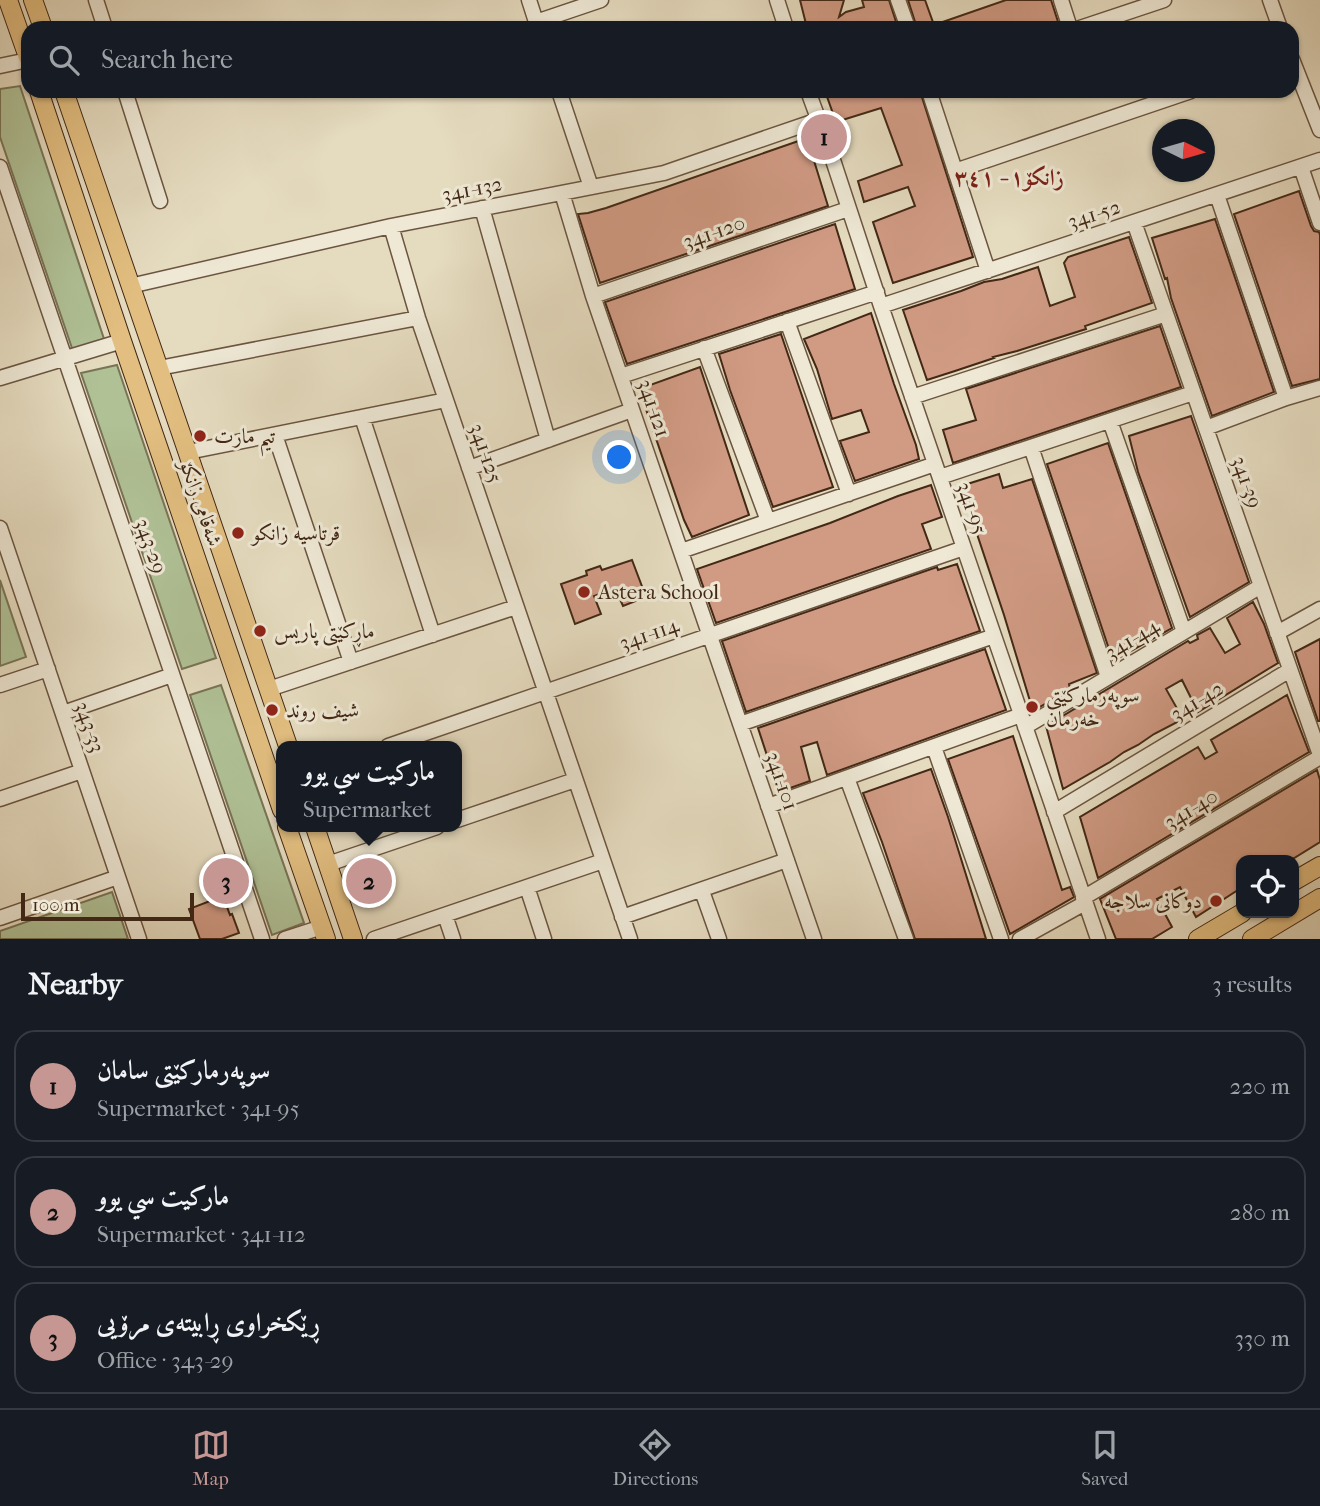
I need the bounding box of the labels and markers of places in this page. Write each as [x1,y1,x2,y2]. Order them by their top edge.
pin: 1 [801,111,847,163]
place label: تیم مارت [214,424,276,457]
marker: تیم مارت [192,428,208,444]
place label: قرتاسیە زانکو [250,521,340,546]
marker: قرتاسیە زانکو [230,525,246,541]
place label: Astera School [597,580,719,604]
marker: Astera School [576,584,592,600]
place label: ماڕکێتی پاریس [274,619,375,648]
marker: ماڕکێتی پاریس [252,623,268,639]
place label: سوپەرمارکێتی خەرمان [1046,683,1140,731]
place label: شیف روند [286,698,359,722]
marker: سوپەرمارکێتی خەرمان [1024,699,1040,715]
marker: شیف روند [264,702,280,718]
pin: 3 [203,855,249,907]
pin: 2 [346,855,392,907]
place label: دوكانى سلاجه [1104,889,1202,913]
marker: دوكانى سلاجه [1208,893,1224,909]

